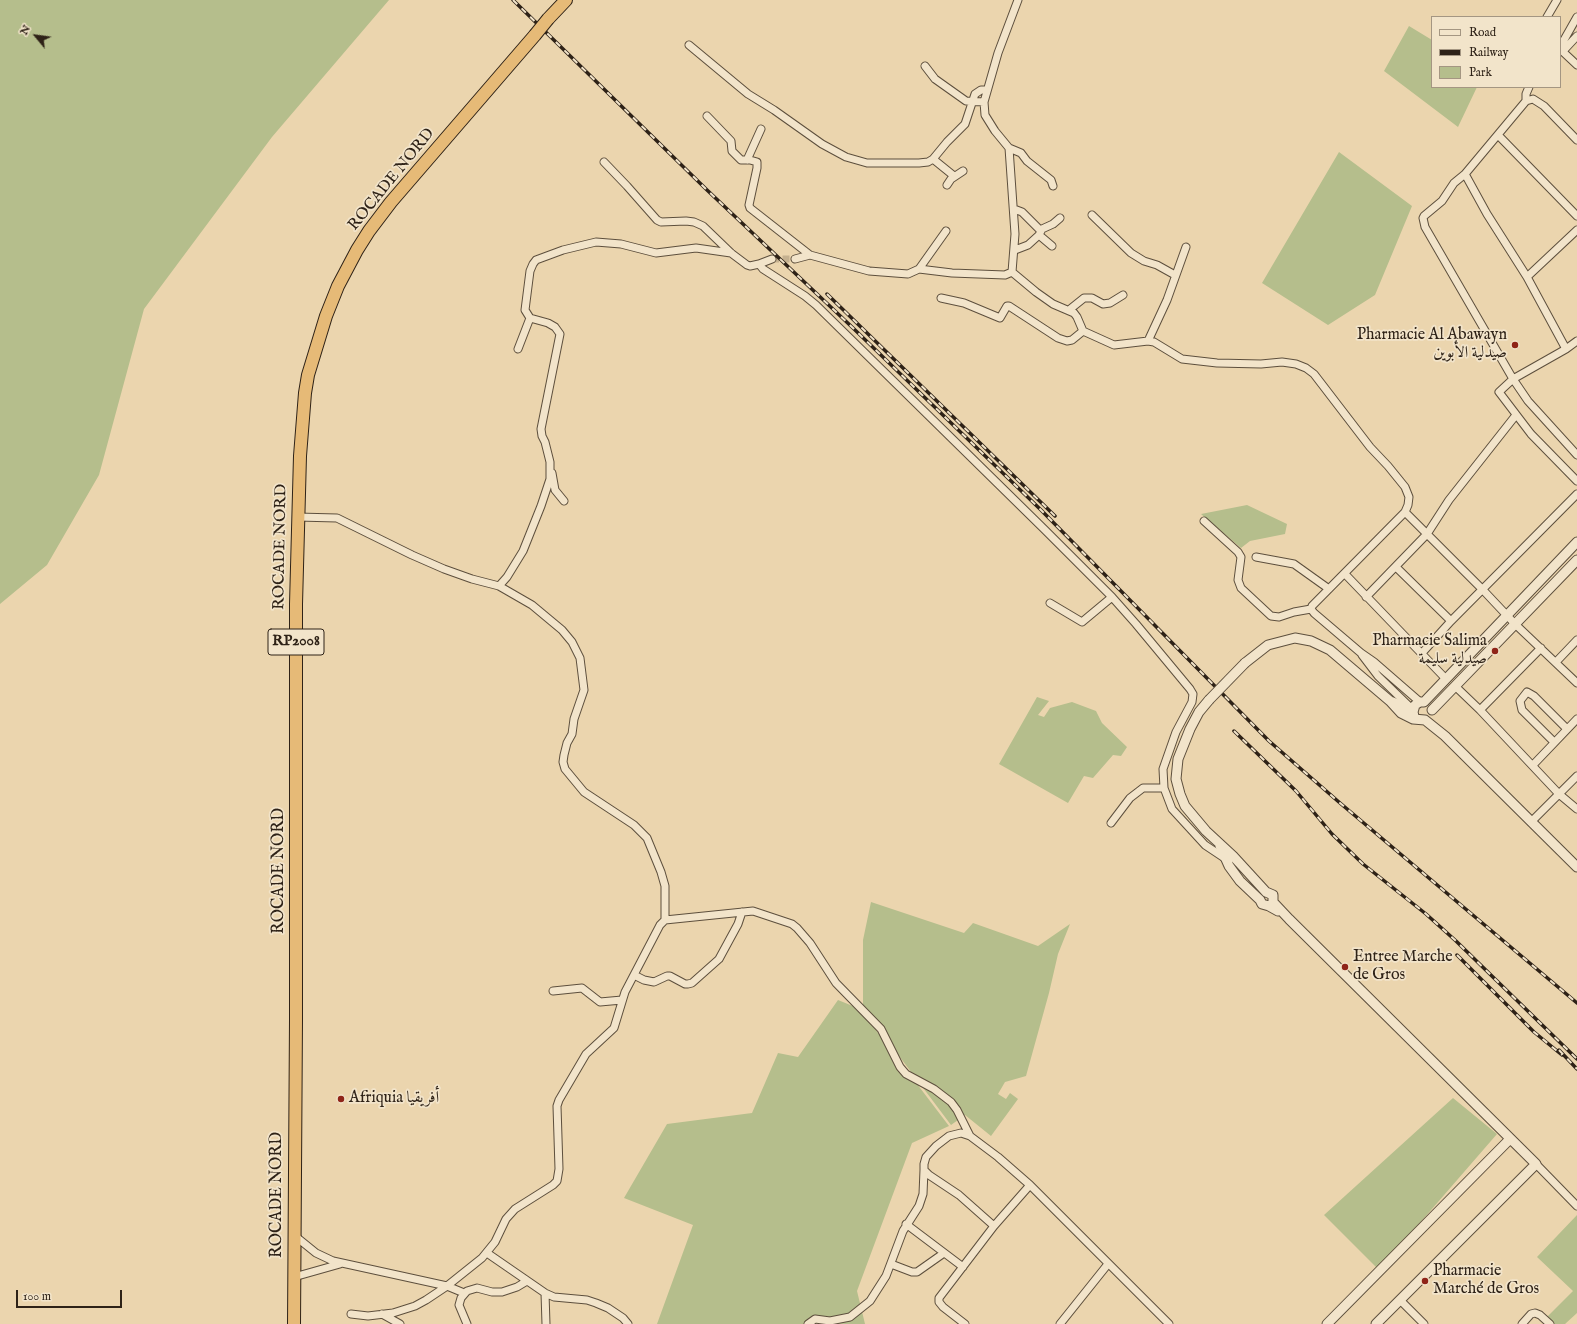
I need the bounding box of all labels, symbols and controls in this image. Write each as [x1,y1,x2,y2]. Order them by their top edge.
north arrow [16,16,56,56]
legend [1431,16,1561,88]
text: N [17,23,34,38]
text: Road [1469,25,1496,40]
text: Railway [1469,45,1508,60]
text: Park [1469,65,1492,80]
street label: ROCADE NORD [345,125,439,235]
place label: Pharmacie Al Abawayn صيدلية الأبوين [1357,326,1507,364]
marker: Pharmacie Al Abawayn صيدلية الأبوين [1510,340,1520,350]
street label: ROCADE NORD [270,484,292,610]
road number: RP2008 [268,629,324,655]
place label: Pharmacie Salima صيدلية سليمة [1372,632,1487,670]
marker: Pharmacie Salima صيدلية سليمة [1490,646,1500,656]
street label: ROCADE NORD [270,808,290,934]
place label: Entree Marche de Gros [1353,948,1453,986]
marker: Entree Marche de Gros [1340,962,1350,972]
place label: Afriquia أفريقيا [349,1089,439,1109]
marker: Afriquia أفريقيا [336,1094,346,1104]
street label: ROCADE NORD [268,1132,288,1258]
place label: Pharmacie Marché de Gros [1433,1262,1539,1300]
marker: Pharmacie Marché de Gros [1420,1276,1430,1286]
scale bar [18,1282,124,1308]
text: 100 m [23,1289,51,1304]

